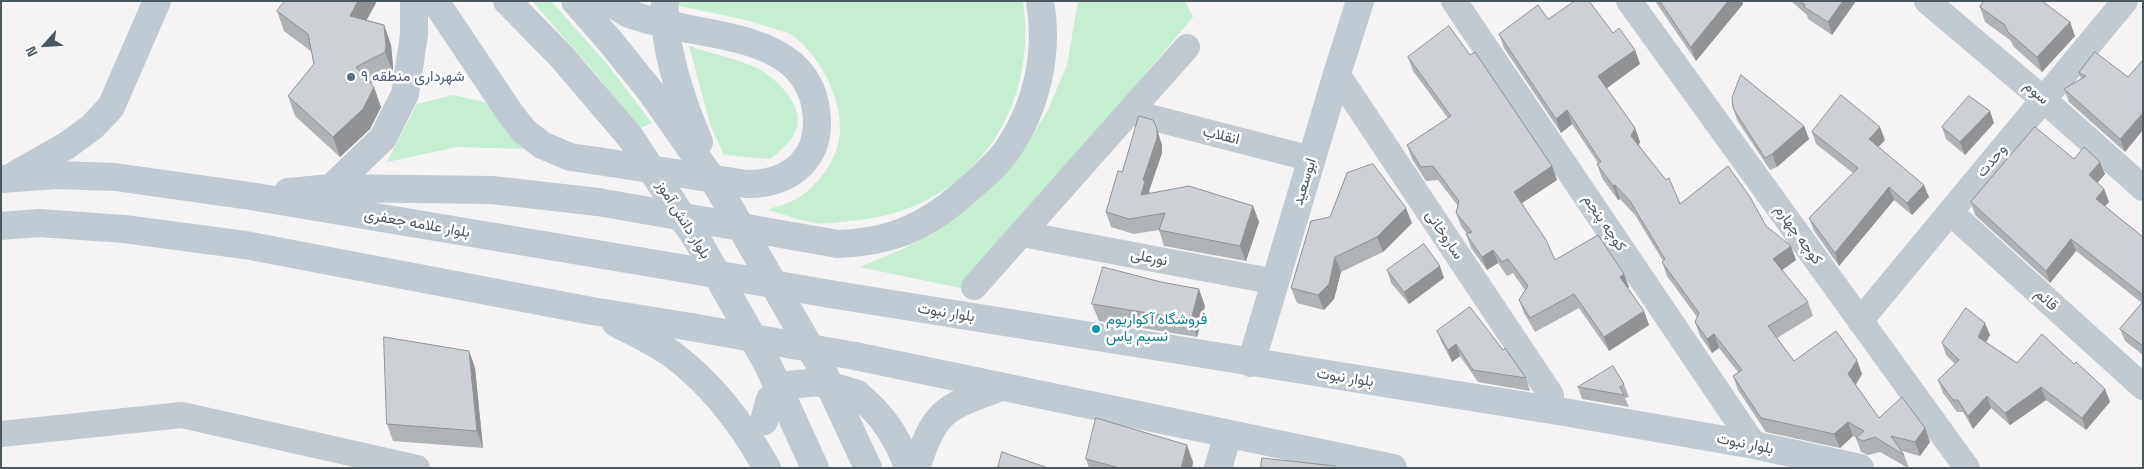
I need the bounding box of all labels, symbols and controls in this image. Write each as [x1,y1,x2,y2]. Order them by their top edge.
north arrow [20,20,70,70]
text: N [21,43,42,60]
place label: شهرداری منطقه ۹ [361,68,465,86]
marker: شهرداری منطقه ۹ [345,71,357,83]
street label: سوم [2020,77,2052,109]
street label: انقلاب [1201,123,1241,149]
street label: وحدت [1973,141,2011,181]
street label: ابوسعید [1289,156,1321,208]
street label: بلوار دانش آموز [652,178,714,262]
street label: کوچه پنجم [1579,191,1629,255]
street label: کوچه چهارم [1770,202,1826,268]
street label: بلوار علامه جعفری [363,206,471,242]
street label: ساروخانی [1421,207,1467,263]
street label: نورعلی [1129,246,1169,270]
street label: قائم [2031,285,2061,315]
street label: بلوار نبوت [916,300,976,326]
place label: فروشگاه آکواریوم نسیم یاس [1106,311,1207,346]
marker: فروشگاه آکواریوم نسیم یاس [1090,323,1102,335]
street label: بلوار نبوت [1315,365,1375,391]
street label: بلوار نبوت [1715,430,1775,458]

